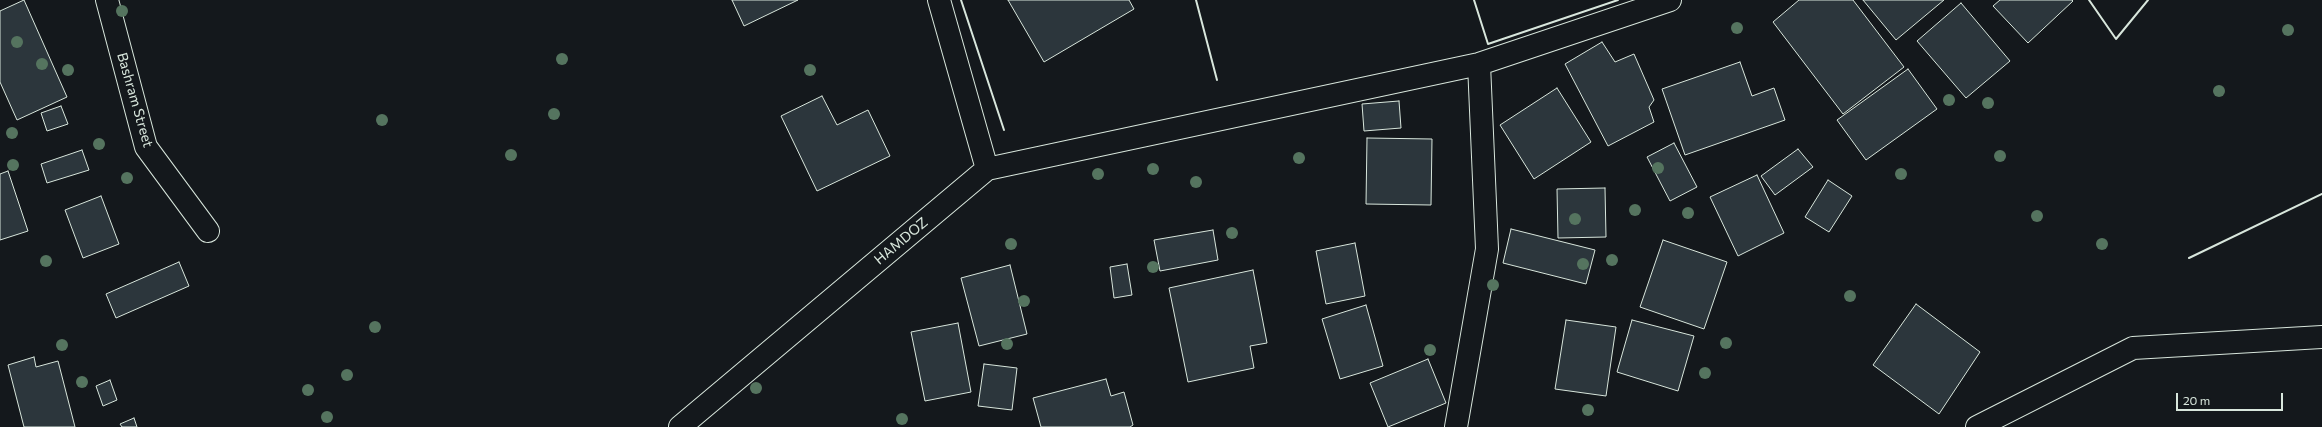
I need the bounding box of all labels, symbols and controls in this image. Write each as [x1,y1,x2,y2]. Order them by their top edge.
street label: Bashram Street [113,51,157,149]
street label: HAMDOZ [871,214,931,268]
scale bar [2178,385,2285,411]
text: 20 m [2183,393,2210,407]

